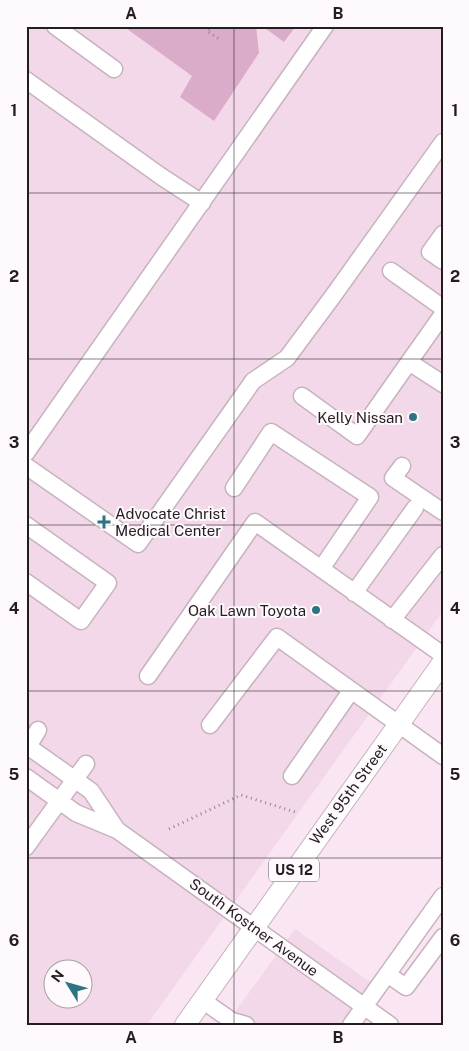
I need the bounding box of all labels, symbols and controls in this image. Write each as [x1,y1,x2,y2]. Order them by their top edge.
text: A [125,4,137,23]
text: B [333,4,344,23]
text: 1 [11,101,17,120]
text: 1 [452,101,458,120]
text: 2 [9,267,19,286]
text: 2 [450,267,460,286]
place label: Kelly Nissan [317,409,403,426]
marker: Kelly Nissan [407,411,419,423]
text: 3 [9,433,19,452]
text: 3 [450,433,460,452]
place label: Advocate Christ Medical Center [115,505,226,539]
marker: Advocate Christ Medical Center [97,515,111,529]
text: 4 [9,599,20,618]
text: 4 [450,599,461,618]
place label: Oak Lawn Toyota [188,602,306,619]
marker: Oak Lawn Toyota [310,604,322,616]
street label: West 95th Street [306,740,390,847]
text: 5 [9,765,20,784]
text: 5 [450,765,461,784]
road number: US 12 [269,858,319,882]
street label: South Kostner Avenue [186,875,322,979]
text: 6 [9,931,19,950]
text: 6 [450,931,460,950]
north arrow [42,958,92,1008]
text: N [48,967,67,985]
text: A [125,1028,137,1047]
text: B [333,1028,344,1047]

